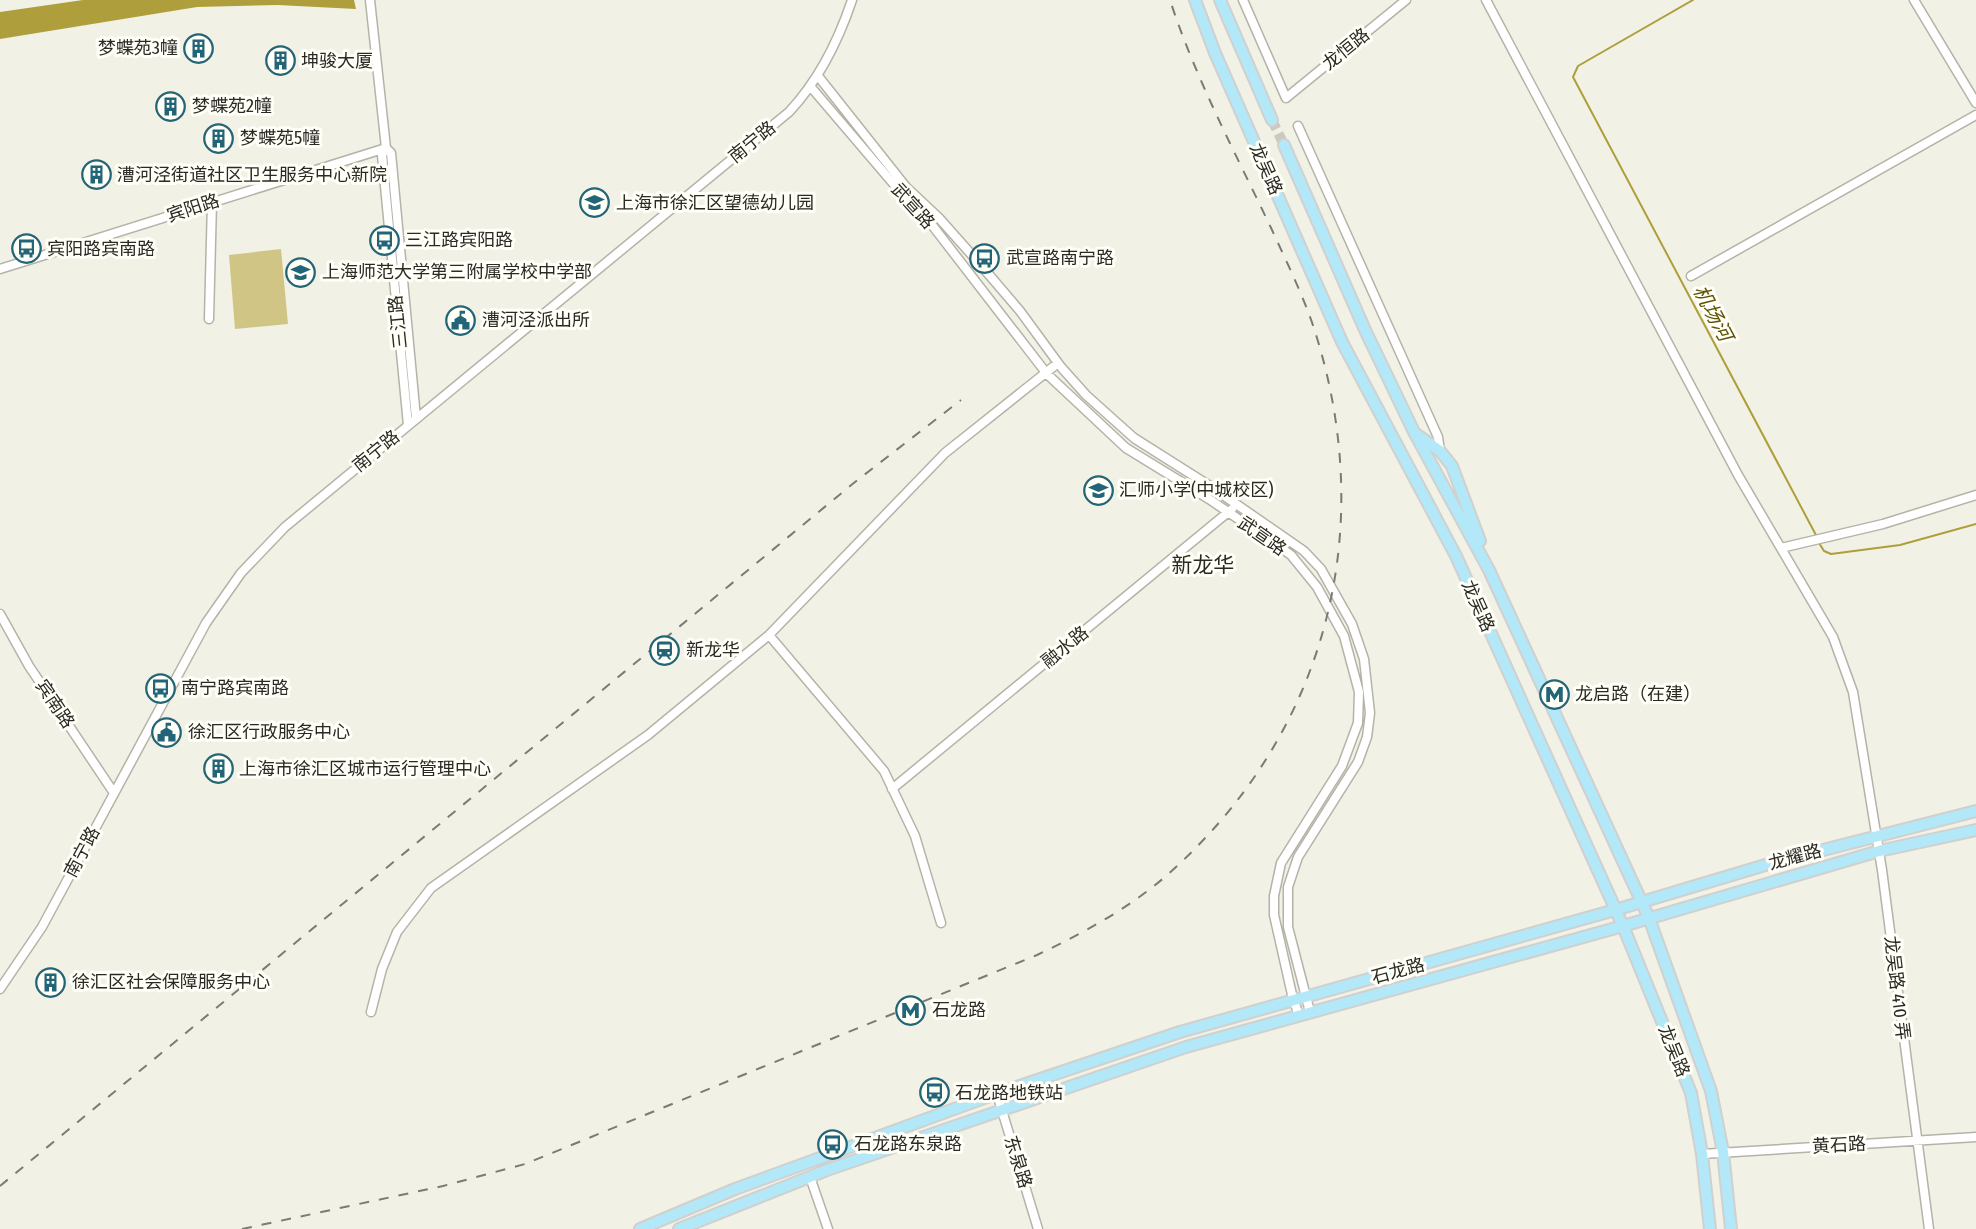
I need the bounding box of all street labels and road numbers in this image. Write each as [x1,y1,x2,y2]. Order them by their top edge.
street label: 龙恒路 [1318,23,1374,75]
street label: 南宁路 [724,116,780,168]
street label: 龙吴路 [1245,140,1287,198]
street label: 武宣路 [887,179,939,233]
street label: 宾阳路 [164,189,222,227]
street label: 三江路 [384,294,412,350]
street label: 南宁路 [348,425,404,477]
street label: 武宣路 [1234,512,1290,560]
street label: 龙吴路 [1457,577,1499,635]
street label: 融水路 [1037,621,1093,673]
street label: 宾南路 [31,675,79,733]
street label: 南宁路 [60,823,104,881]
street label: 龙耀路 [1766,839,1824,875]
street label: 龙吴路 410 弄 [1880,935,1914,1041]
street label: 石龙路 [1369,953,1427,989]
street label: 龙吴路 [1654,1022,1694,1080]
street label: 东泉路 [1000,1133,1036,1191]
street label: 黄石路 [1811,1133,1867,1157]

